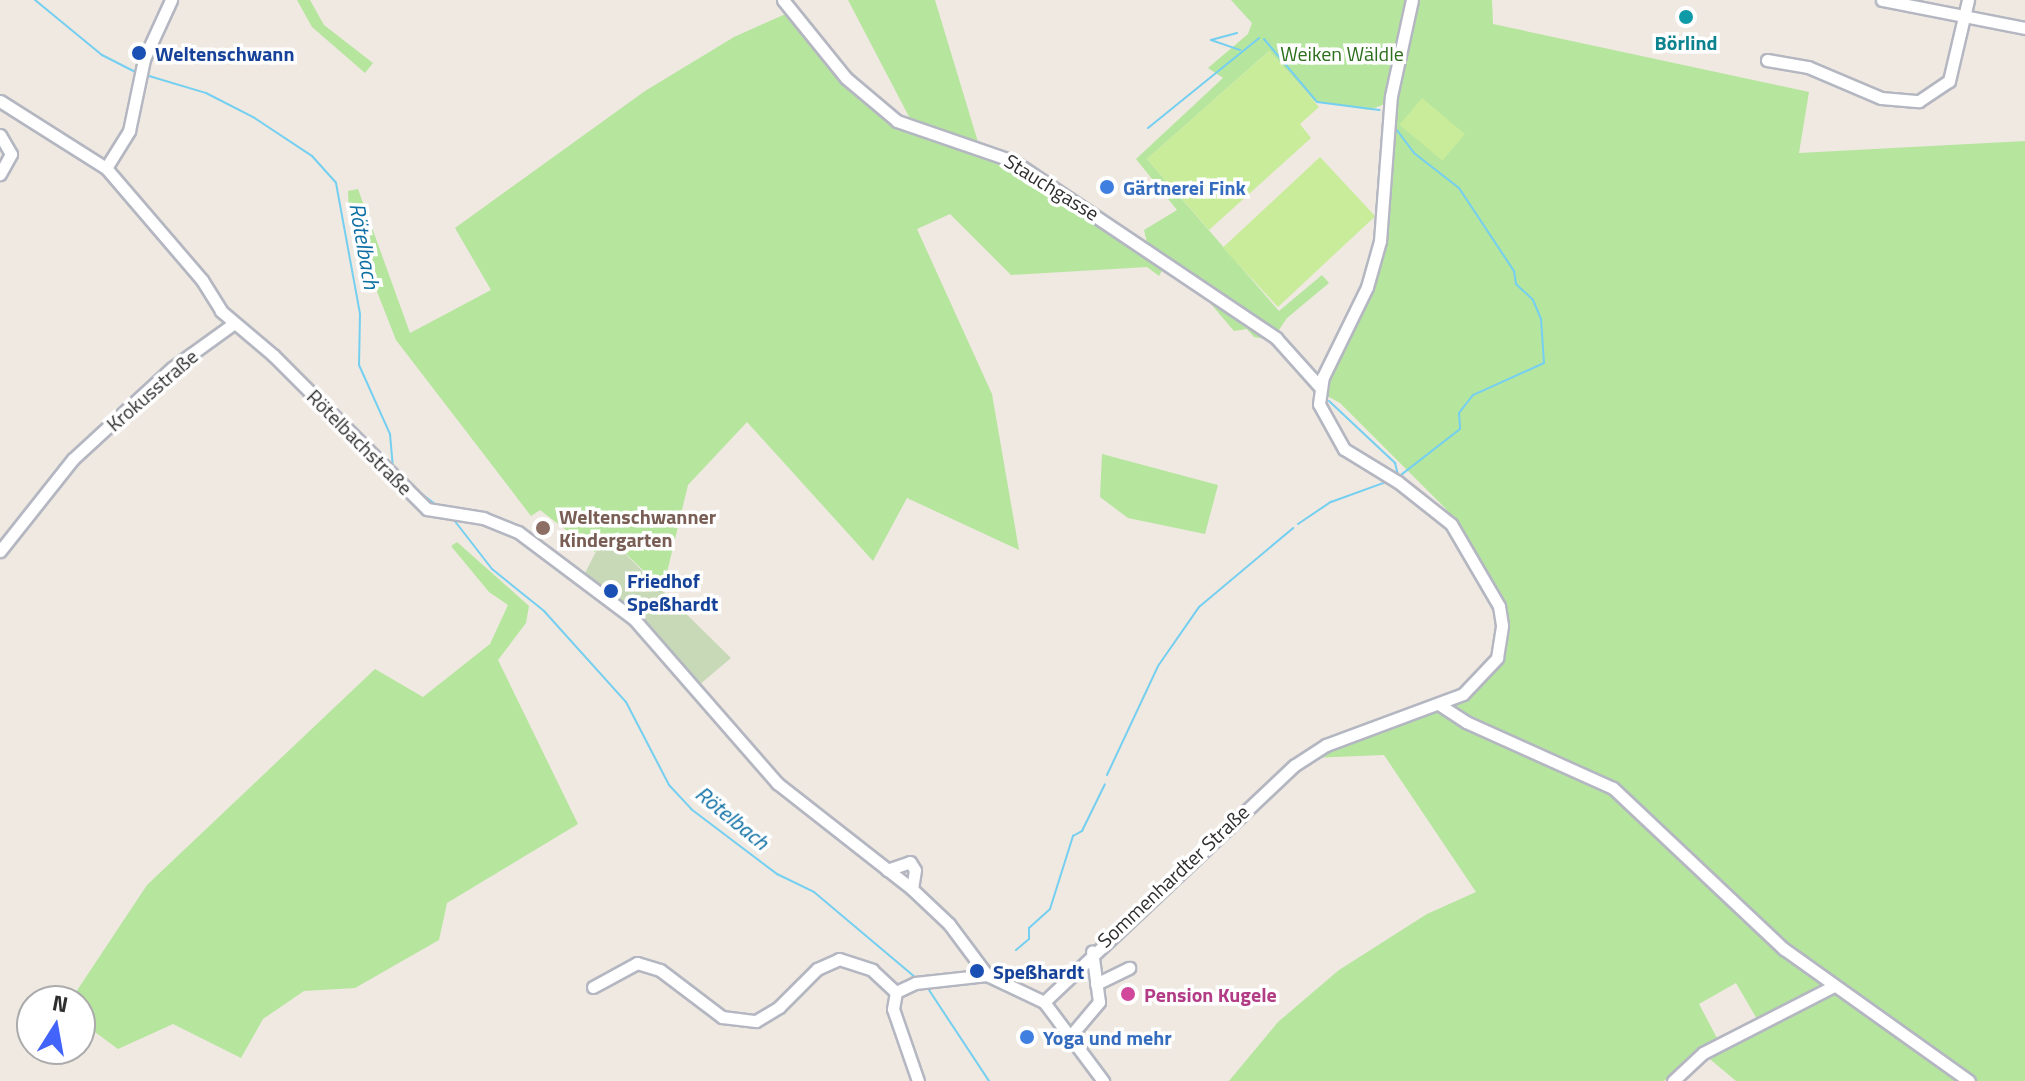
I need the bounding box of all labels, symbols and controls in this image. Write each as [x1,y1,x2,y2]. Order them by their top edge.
marker: Börlind [1677,8,1695,26]
place label: Börlind [1655,30,1717,54]
place label: Weltenschwann [155,41,294,65]
park label: Weiken Wäldle [1280,41,1404,65]
marker: Weltenschwann [130,44,148,62]
street label: Stauchgasse [1000,149,1104,225]
place label: Gärtnerei Fink [1123,175,1246,199]
marker: Gärtnerei Fink [1098,178,1116,196]
water label: Rötelbach [343,201,385,291]
street label: Krokusstraße [102,344,202,436]
street label: Rötelbachstraße [302,384,418,500]
place label: Weltenschwanner Kindergarten [559,504,716,551]
marker: Weltenschwanner Kindergarten [534,519,552,537]
place label: Friedhof Speßhardt [627,568,718,615]
marker: Friedhof Speßhardt [602,582,620,600]
water label: Rötelbach [690,780,774,856]
street label: Sommenhardter Straße [1092,800,1254,952]
place label: Speßhardt [993,959,1084,983]
marker: Speßhardt [968,962,986,980]
place label: Pension Kugele [1144,982,1277,1006]
north arrow [16,985,96,1065]
text: N [49,985,71,1022]
marker: Pension Kugele [1119,985,1137,1003]
place label: Yoga und mehr [1043,1025,1172,1049]
marker: Yoga und mehr [1018,1028,1036,1046]

